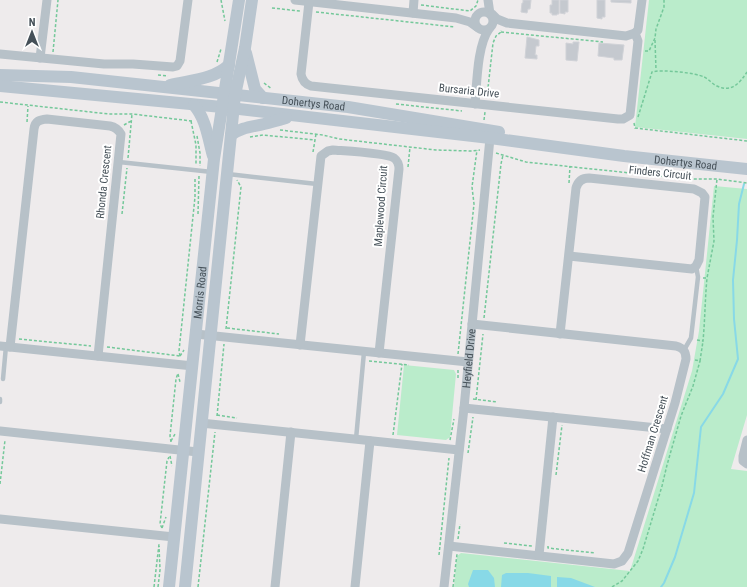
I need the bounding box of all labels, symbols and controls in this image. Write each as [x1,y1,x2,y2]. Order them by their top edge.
north arrow [12,12,52,52]
text: N [29,16,36,29]
street label: Bursaria Drive [438,81,500,101]
street label: Dohertys Road [281,93,346,113]
street label: Rhonda Crescent [94,145,114,219]
street label: Dohertys Road [653,153,718,172]
street label: Finders Circuit [628,163,692,183]
street label: Maplewood Circuit [372,165,390,247]
street label: Morris Road [191,266,209,320]
street label: Heyfield Drive [459,328,478,389]
street label: Hoffman Crescent [635,394,671,474]

